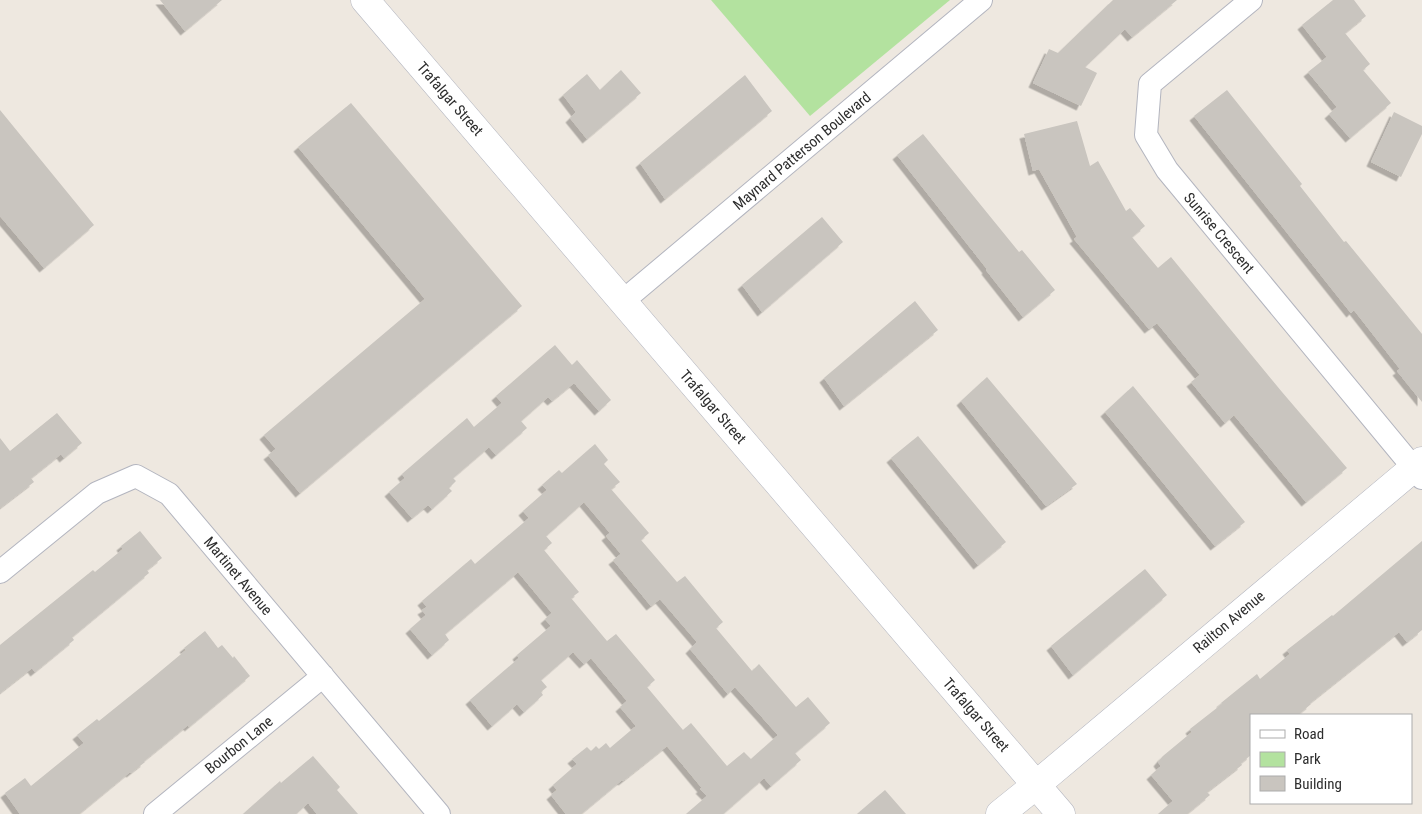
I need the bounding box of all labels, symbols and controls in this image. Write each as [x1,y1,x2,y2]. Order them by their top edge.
street label: Trafalgar Street [413,58,487,140]
street label: Maynard Patterson Boulevard [730,88,874,214]
street label: Sunrise Crescent [1180,189,1258,277]
street label: Trafalgar Street [676,366,750,448]
street label: Martinet Avenue [200,533,276,619]
street label: Railton Avenue [1190,587,1268,657]
street label: Trafalgar Street [939,674,1013,756]
street label: Bourbon Lane [202,712,276,778]
legend [1250,714,1412,804]
text: Road [1294,725,1324,743]
text: Park [1294,750,1321,768]
text: Building [1294,775,1342,793]

